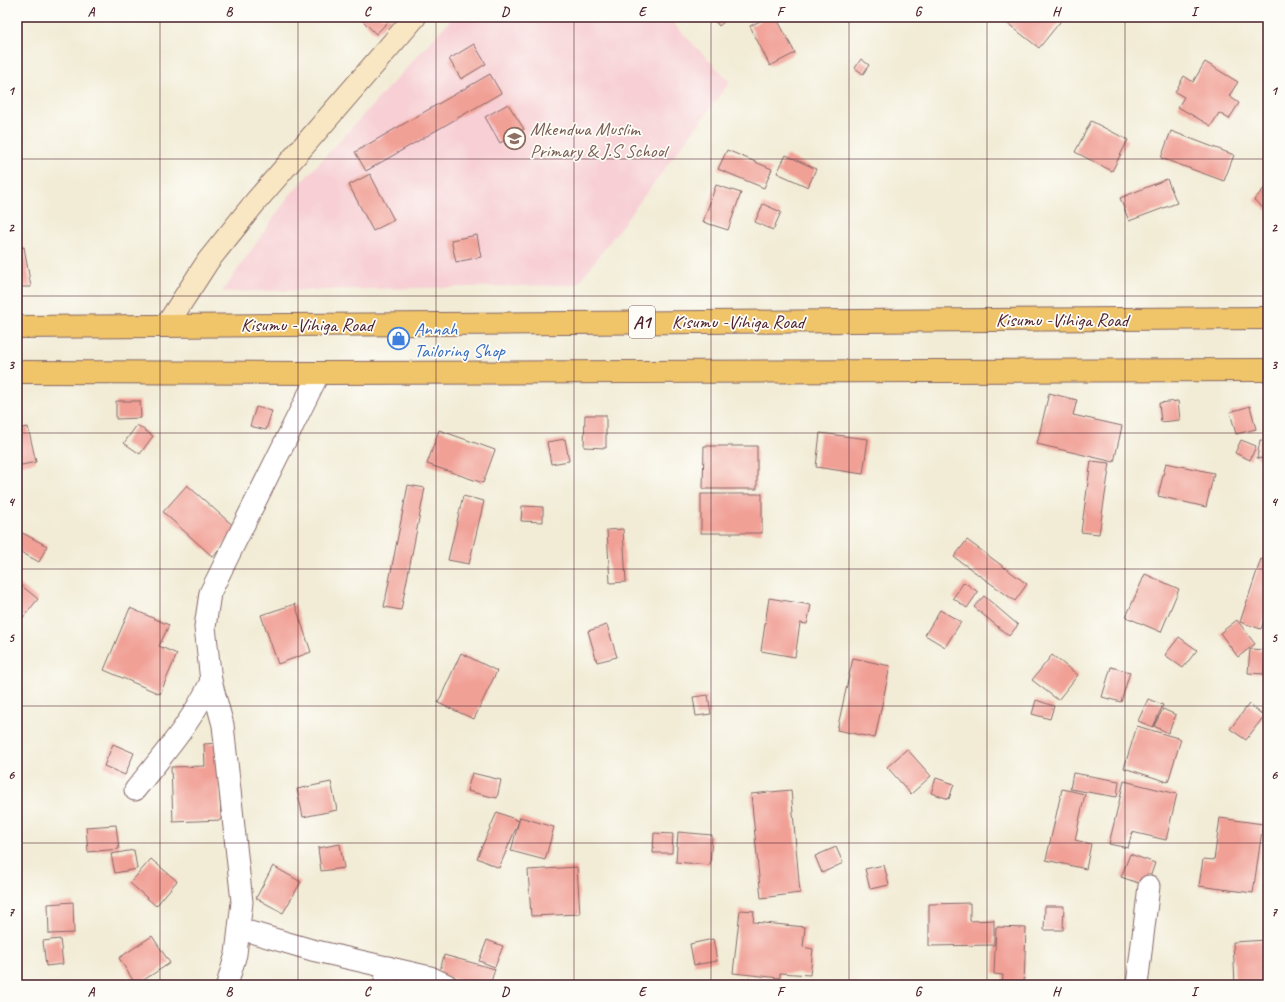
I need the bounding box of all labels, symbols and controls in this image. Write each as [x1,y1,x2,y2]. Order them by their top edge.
text: A [88,4,96,20]
text: B [226,4,234,20]
text: C [364,4,372,20]
text: D [501,4,510,20]
text: E [639,4,648,20]
text: F [777,4,786,20]
text: G [915,4,923,20]
text: H [1052,4,1062,20]
text: I [1191,4,1200,20]
text: 1 [8,83,16,99]
text: 1 [1271,83,1279,99]
place label: Mkendwa Muslim Primary & J.S School [530,117,670,163]
school or university icon: Mkendwa Muslim Primary & J.S School [501,126,527,152]
text: 2 [8,220,15,236]
text: 2 [1271,220,1278,236]
road number: A1 [629,306,655,338]
street label: Kisumu -Vihiga Road [996,308,1131,332]
street label: Kisumu -Vihiga Road [672,310,807,334]
street label: Kisumu -Vihiga Road [241,313,376,337]
place label: Annah Tailoring Shop [414,317,507,363]
shop icon: Annah Tailoring Shop [385,326,411,352]
text: 3 [8,357,15,373]
text: 3 [1271,357,1278,373]
text: 4 [8,494,16,510]
text: 4 [1271,494,1279,510]
text: 5 [8,630,15,646]
text: 5 [1271,630,1278,646]
text: 6 [8,767,15,783]
text: 6 [1271,767,1278,783]
text: 7 [8,904,15,920]
text: 7 [1271,904,1278,920]
text: A [88,984,96,1000]
text: B [226,984,234,1000]
text: C [364,984,372,1000]
text: D [501,984,510,1000]
text: E [639,984,648,1000]
text: F [777,984,786,1000]
text: G [915,984,923,1000]
text: H [1052,984,1062,1000]
text: I [1191,984,1200,1000]

